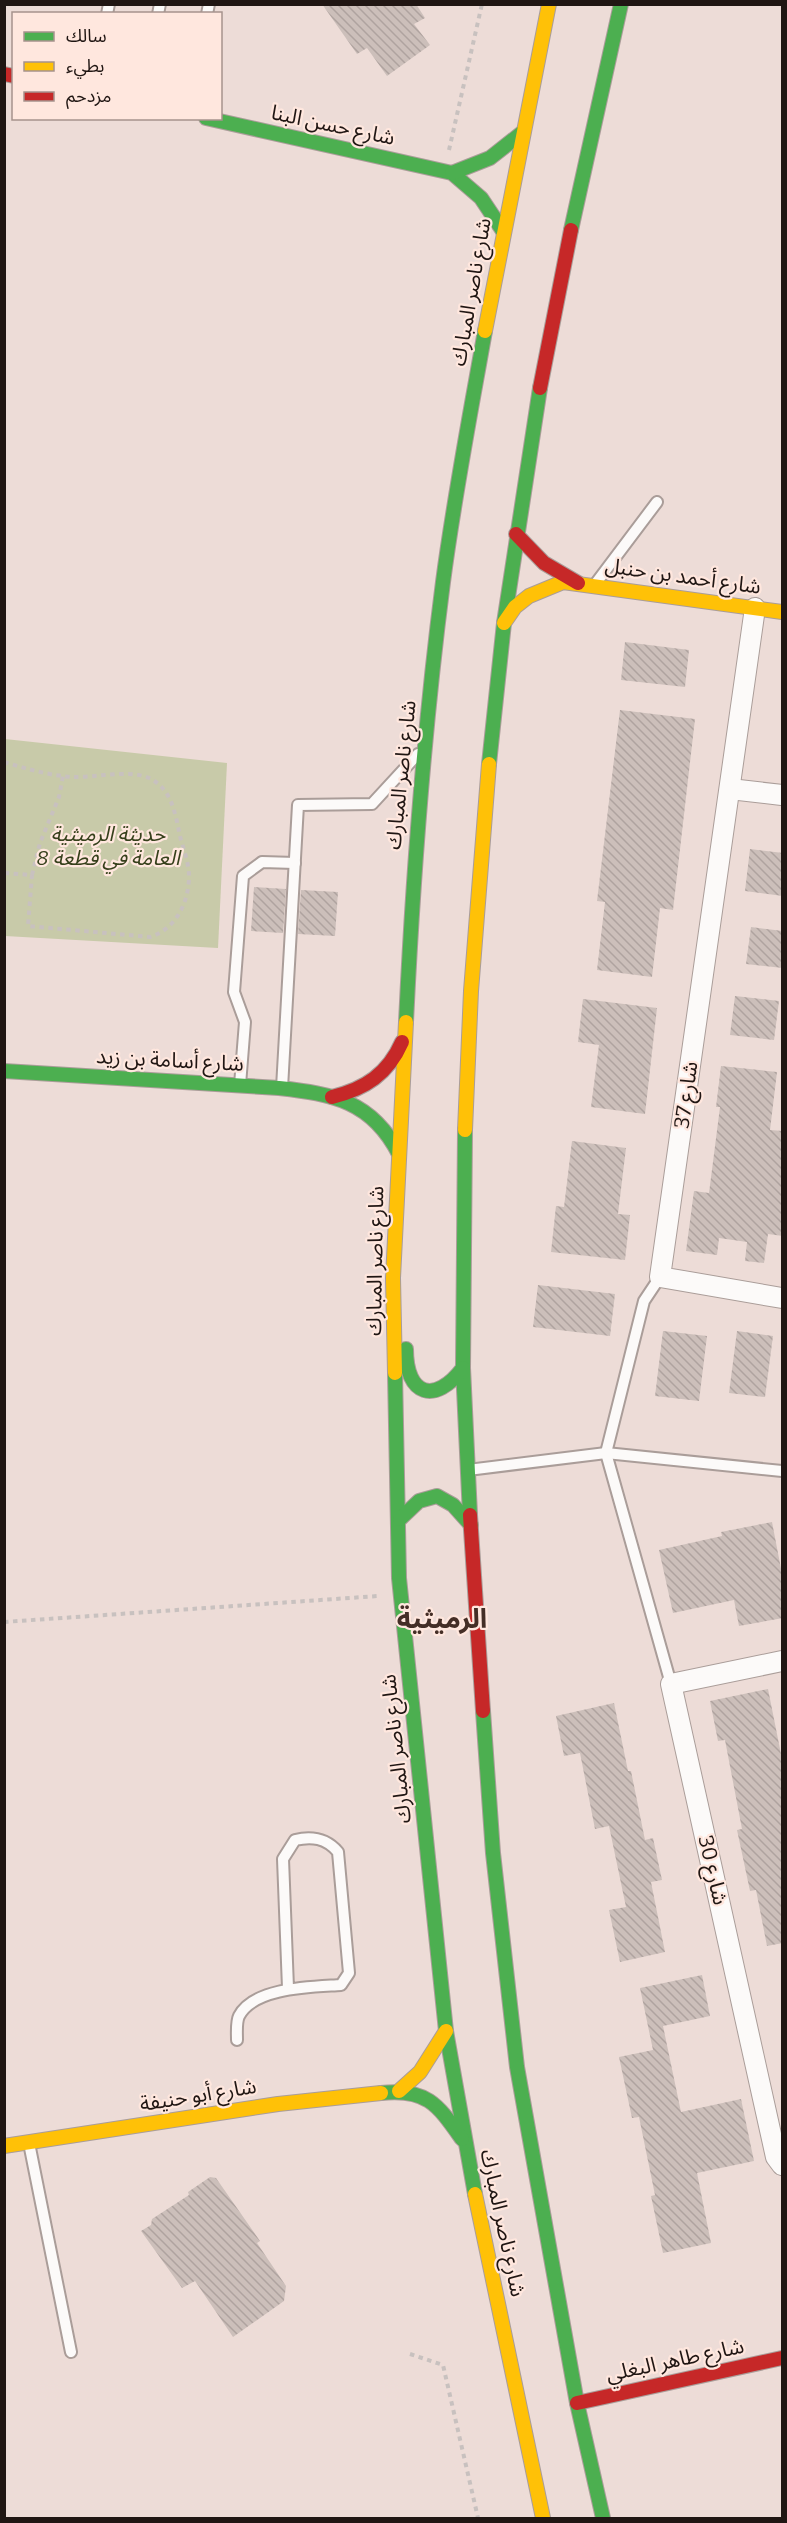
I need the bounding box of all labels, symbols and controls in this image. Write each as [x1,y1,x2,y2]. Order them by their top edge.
legend [12,12,222,120]
text: سالك [66,25,107,47]
text: بطيء [66,55,104,79]
text: مزدحم [66,85,111,109]
street label: شارع حسن البنا [268,99,397,153]
street label: شارع ناصر المبارك [445,216,499,368]
street label: شارع أحمد بن حنبل [603,552,763,602]
street label: شارع ناصر المبارك [380,699,424,851]
park label: حديثة الرميثية العامة في قطعة 8 [36,821,182,874]
street label: شارع أسامة بن زيد [95,1043,244,1079]
street label: شارع 37 [668,1060,706,1131]
street label: شارع ناصر المبارك [361,1186,391,1336]
district label: الرميثية [397,1603,487,1635]
street label: شارع ناصر المبارك [375,1673,419,1825]
street label: شارع 30 [690,1833,734,1908]
street label: شارع أبو حنيفة [138,2073,259,2119]
street label: شارع ناصر المبارك [473,2147,531,2299]
street label: شارع طاهر البغلي [604,2333,747,2390]

